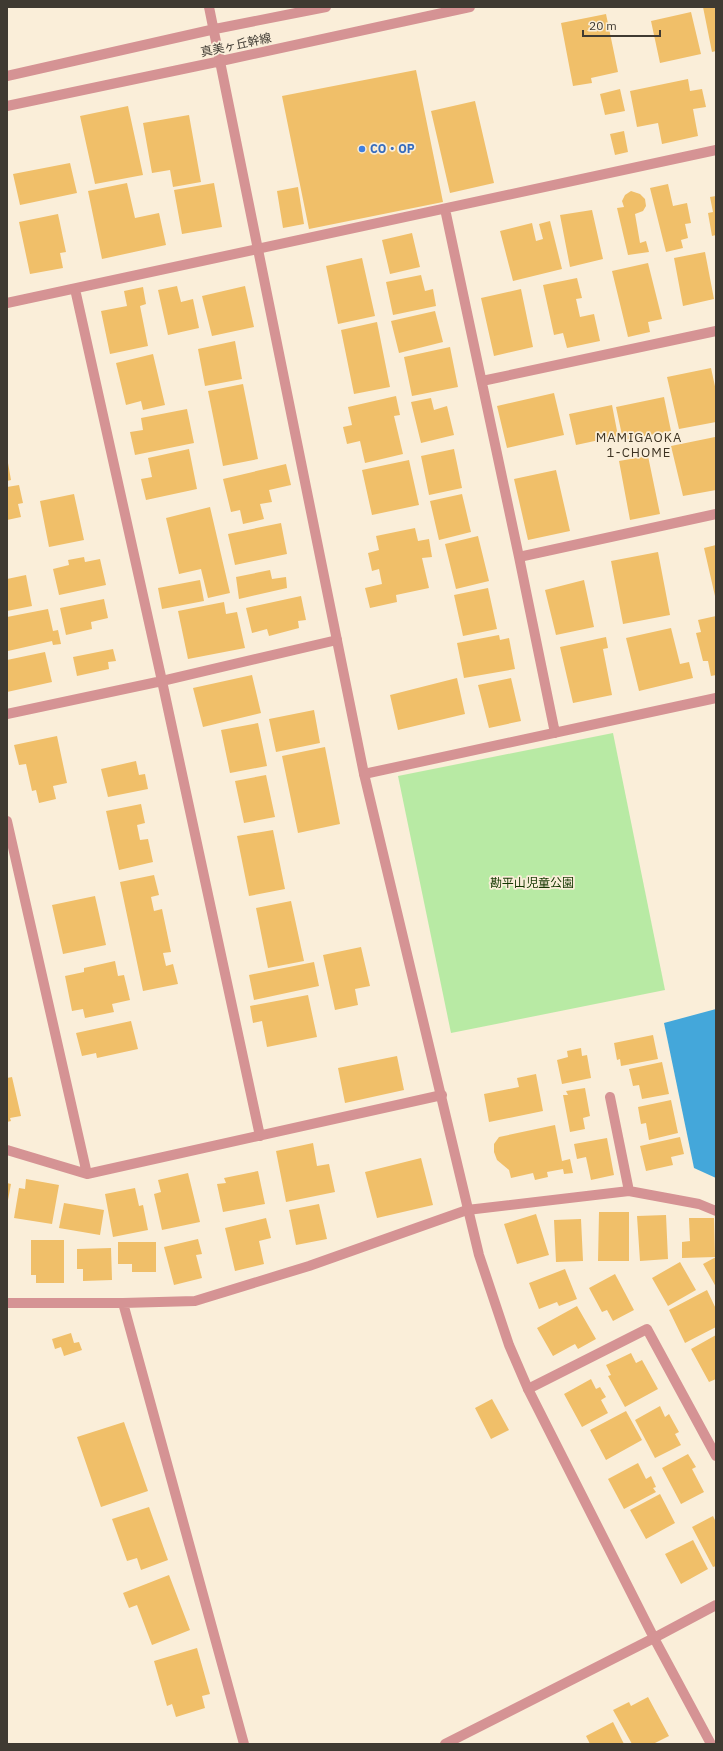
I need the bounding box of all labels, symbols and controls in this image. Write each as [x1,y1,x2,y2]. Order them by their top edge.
scale bar [583,12,660,38]
text: 20 m [589,18,617,33]
street label: 真美ヶ丘幹線 [199,30,273,59]
place label: CO・OP [370,141,415,156]
marker: CO・OP [357,144,367,154]
district label: MAMIGAOKA 1-CHOME [596,429,682,461]
park label: 勘平山児童公園 [490,875,574,890]

